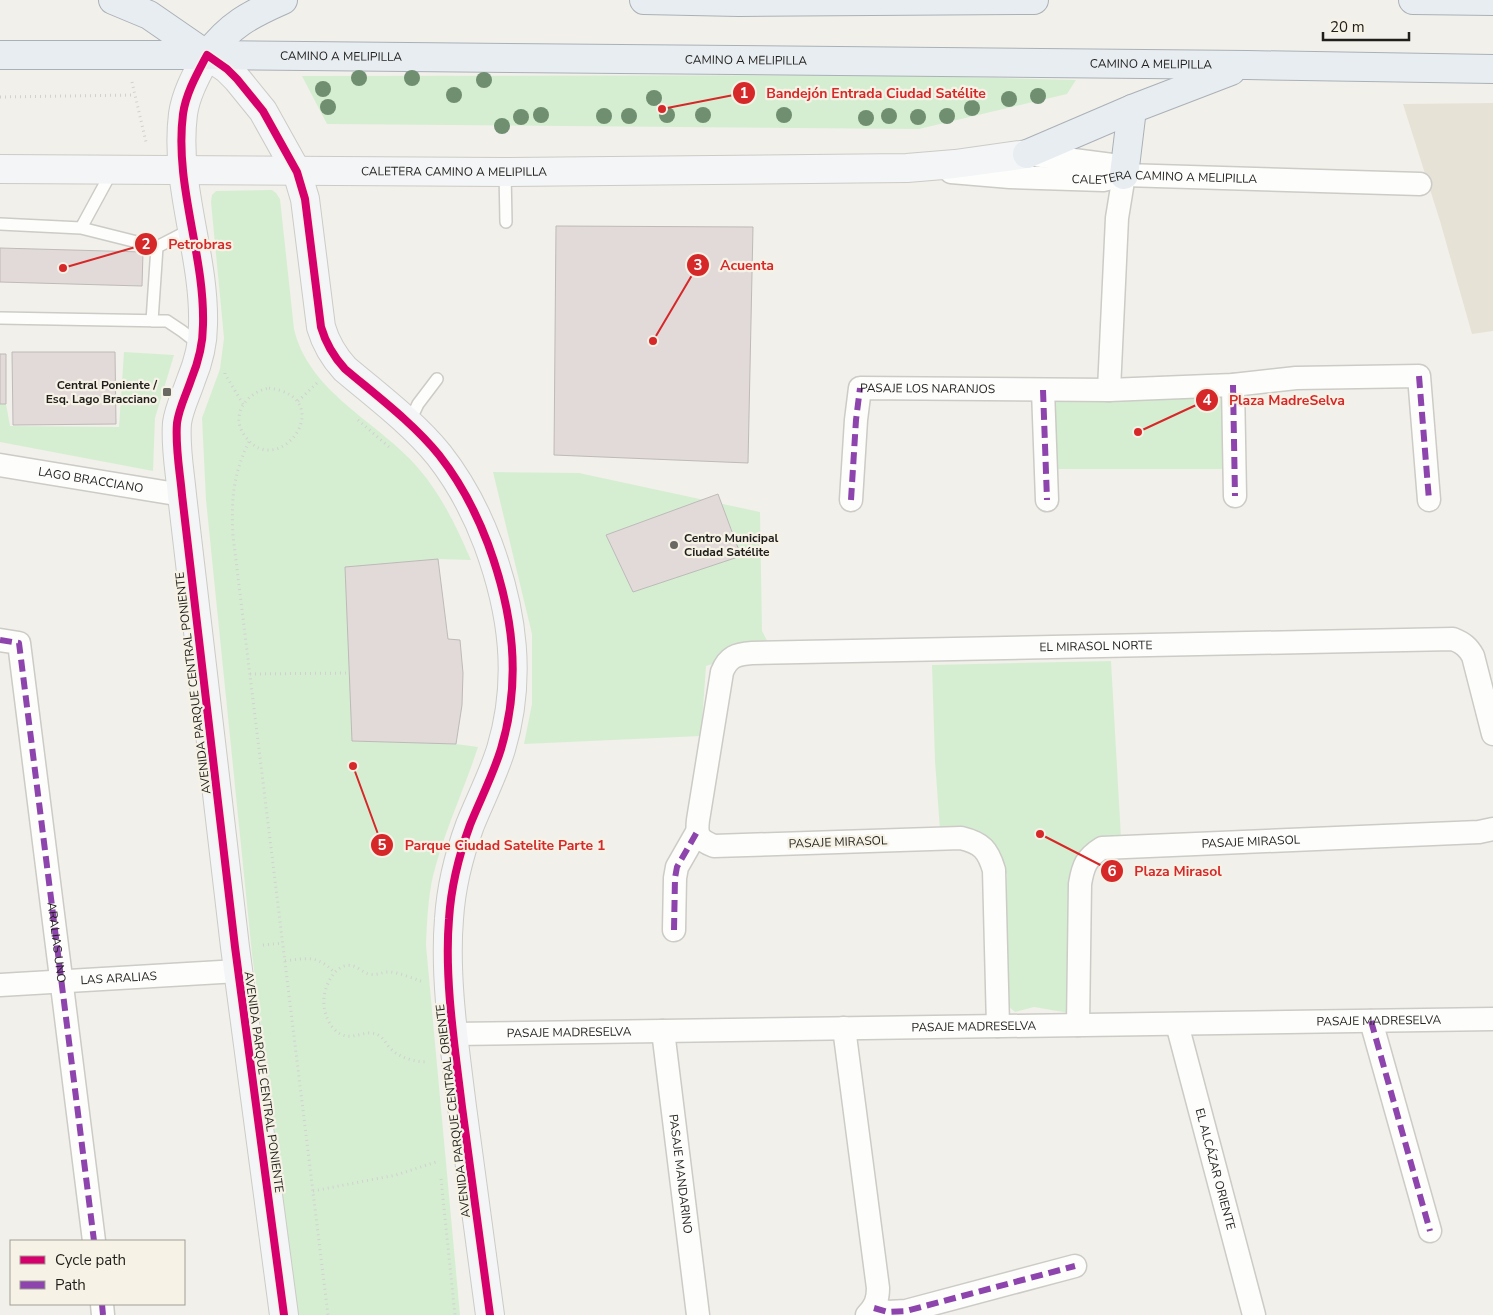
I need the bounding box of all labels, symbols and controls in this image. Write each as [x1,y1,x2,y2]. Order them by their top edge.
scale bar [1323,10,1409,42]
text: 20 m [1330,17,1365,37]
street label: CAMINO A MELIPILLA [280,48,402,65]
street label: CAMINO A MELIPILLA [685,52,807,69]
street label: CAMINO A MELIPILLA [1090,55,1212,73]
callout: Bandejón Entrada Ciudad Satélite [731,78,996,107]
text: 1 [739,83,749,103]
text: Bandejón Entrada Ciudad Satélite [766,84,986,103]
street label: CALETERA CAMINO A MELIPILLA [361,163,547,180]
street label: CALETERA CAMINO A MELIPILLA [1071,167,1258,188]
callout: Petrobras [133,230,242,259]
text: 2 [141,234,151,254]
text: Petrobras [168,235,232,254]
callout: Acuenta [685,250,784,279]
text: 3 [693,255,703,275]
text: Acuenta [720,256,774,275]
place label: Central Poniente / Esq. Lago Bracciano [46,377,157,407]
street label: PASAJE LOS NARANJOS [860,380,995,397]
callout: Plaza MadreSelva [1194,385,1355,414]
marker: Central Poniente / Esq. Lago Bracciano [161,386,173,398]
text: 4 [1202,390,1212,410]
text: Plaza MadreSelva [1229,391,1345,410]
street label: LAGO BRACCIANO [37,463,145,497]
place label: Centro Municipal Ciudad Satélite [684,530,779,560]
marker: Centro Municipal Ciudad Satélite [668,539,680,551]
street label: AVENIDA PARQUE CENTRAL PONIENTE [171,571,215,795]
street label: EL MIRASOL NORTE [1039,637,1153,655]
callout: Parque Ciudad Satelite Parte 1 [369,831,615,860]
street label: PASAJE MIRASOL [788,832,888,852]
street label: PASAJE MIRASOL [1201,832,1301,852]
text: 5 [377,835,387,855]
text: Parque Ciudad Satelite Parte 1 [405,836,605,855]
callout: Plaza Mirasol [1100,857,1232,886]
text: 6 [1107,861,1117,881]
text: Plaza Mirasol [1134,862,1222,881]
street label: ARALIAS UNO [44,901,70,984]
street label: LAS ARALIAS [80,968,157,988]
street label: AVENIDA PARQUE CENTRAL PONIENTE [241,970,287,1194]
street label: AVENIDA PARQUE CENTRAL ORIENTE [432,1003,474,1219]
street label: PASAJE MADRESELVA [1316,1012,1442,1030]
street label: PASAJE MADRESELVA [911,1018,1037,1035]
street label: PASAJE MADRESELVA [507,1023,632,1041]
street label: EL ALCÁZAR ORIENTE [1192,1106,1239,1232]
street label: PASAJE MANDARINO [665,1113,696,1235]
legend [10,1240,185,1305]
text: Cycle path [55,1250,126,1270]
text: Path [55,1275,86,1295]

